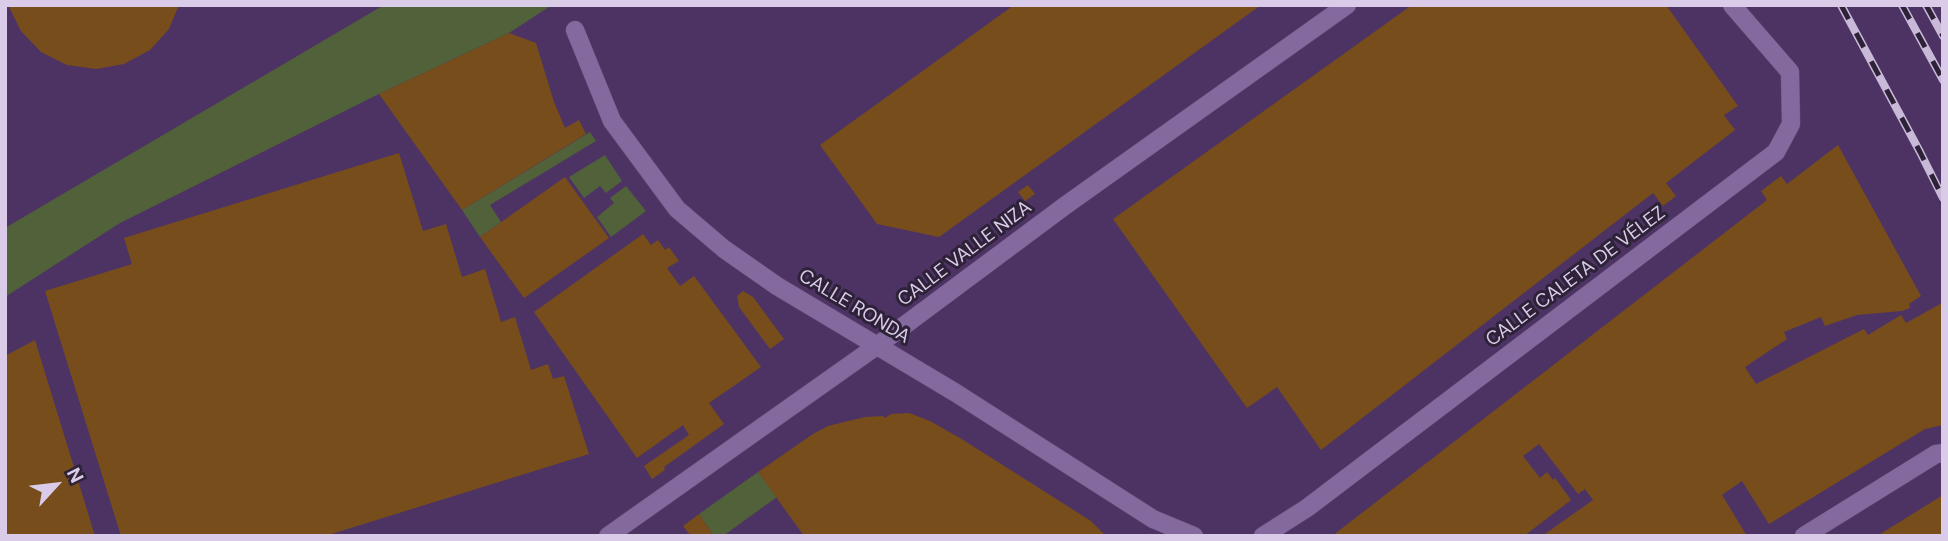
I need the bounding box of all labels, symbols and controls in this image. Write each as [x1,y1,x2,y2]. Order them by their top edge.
street label: CALLE VALLE NIZA [894,196,1036,312]
street label: CALLE CALETA DE VÉLEZ [1482,202,1670,352]
street label: CALLE RONDA [794,265,914,349]
north arrow [21,450,91,520]
text: N [61,463,89,487]

